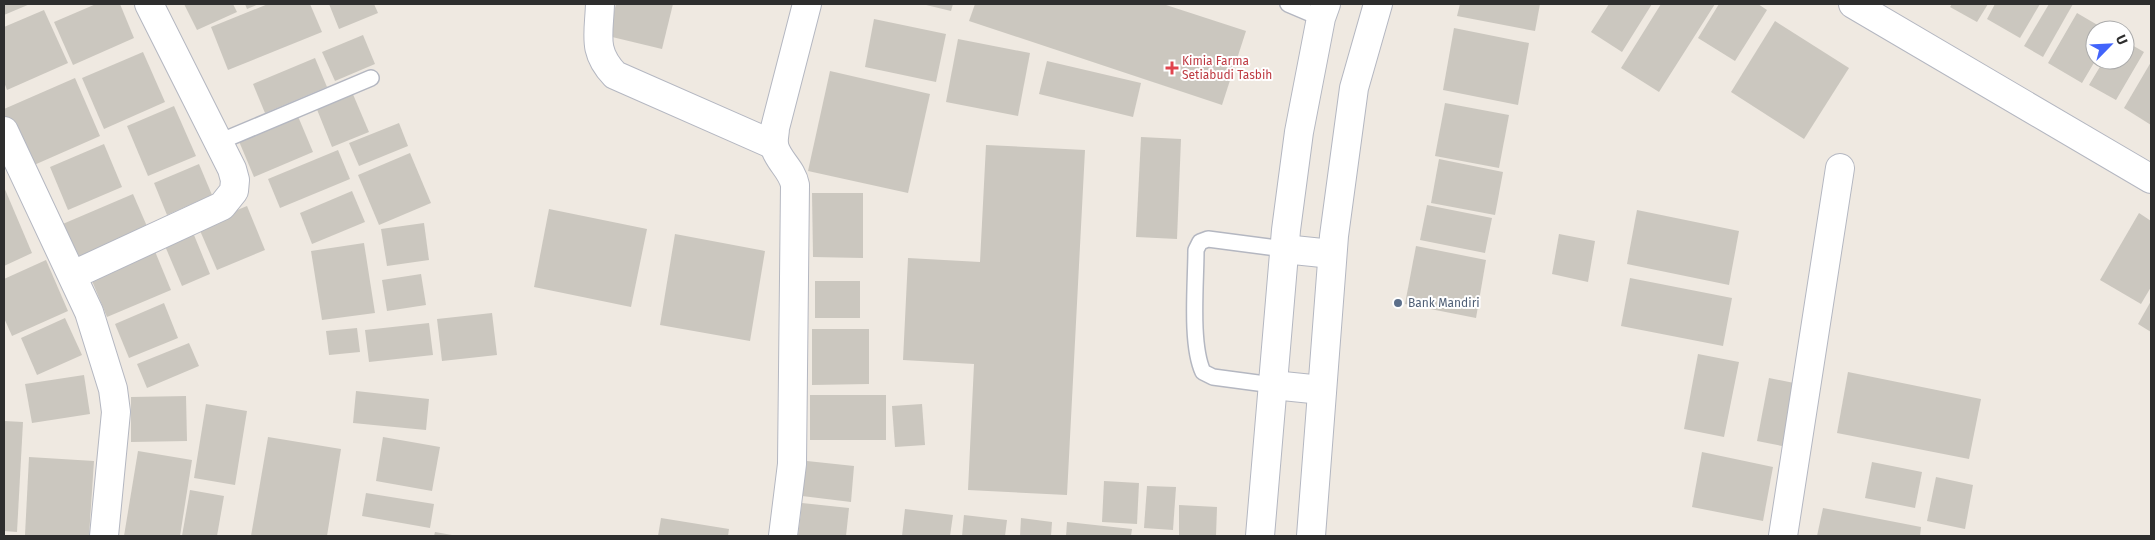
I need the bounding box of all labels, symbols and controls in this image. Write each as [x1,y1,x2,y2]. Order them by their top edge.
north arrow [2085,20,2135,70]
text: U [2112,32,2131,48]
place label: Kimia Farma Setiabudi Tasbih [1182,54,1272,82]
marker: Kimia Farma Setiabudi Tasbih [1166,62,1178,74]
place label: Bank Mandiri [1408,296,1480,310]
marker: Bank Mandiri [1392,297,1404,309]

